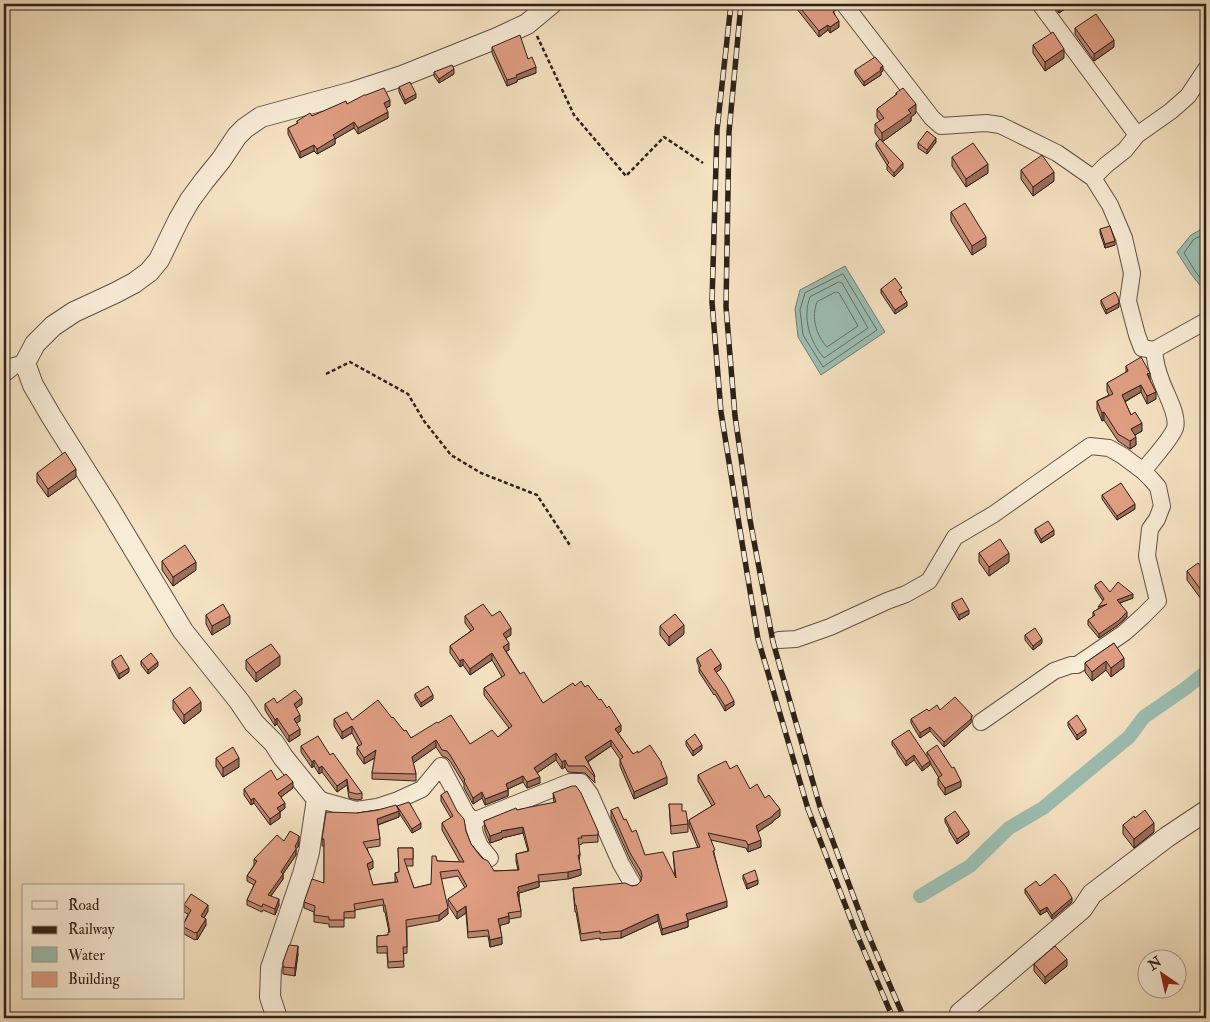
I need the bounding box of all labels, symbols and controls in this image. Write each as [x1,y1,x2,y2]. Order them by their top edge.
legend [22,884,185,1000]
text: Road [68,896,100,915]
text: Railway [68,920,115,939]
text: Water [67,946,105,965]
north arrow [1138,950,1188,1000]
text: N [1144,953,1165,975]
text: Building [68,970,120,989]

